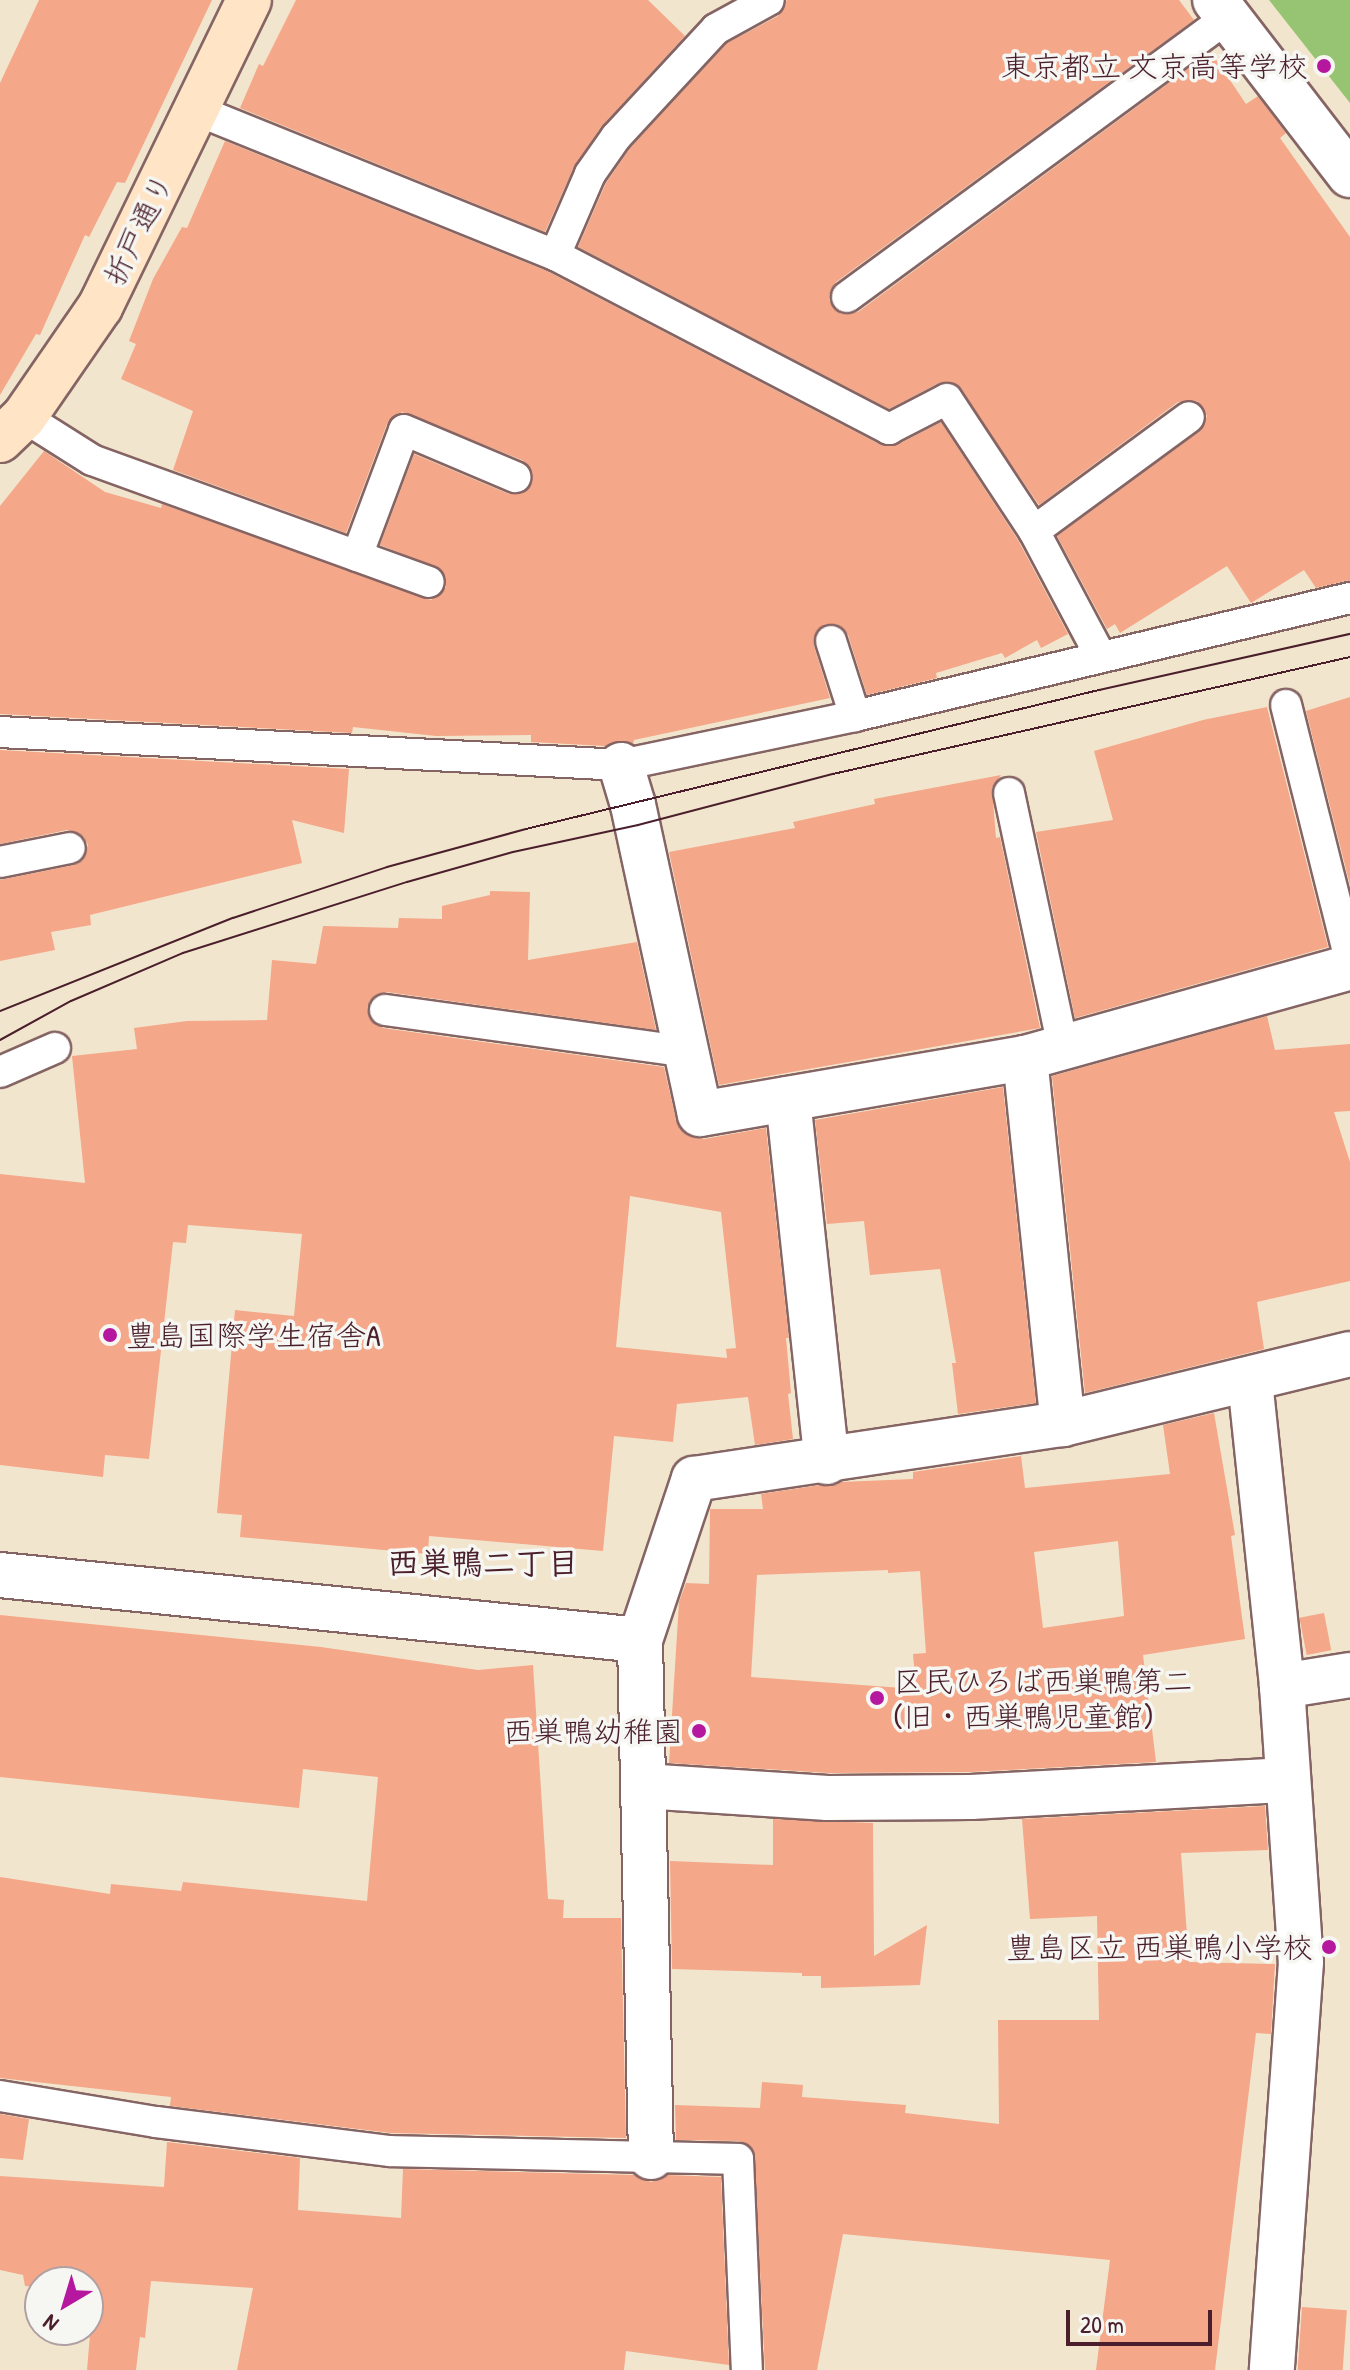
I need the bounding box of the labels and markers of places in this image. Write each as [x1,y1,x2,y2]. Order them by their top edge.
place label: 東京都立 文京高等学校 [1001,48,1308,84]
marker: 東京都立 文京高等学校 [1315,57,1333,75]
place label: 豊島国際学生宿舎A [126,1317,381,1353]
marker: 豊島国際学生宿舎A [101,1326,119,1344]
place label: 区民ひろば西巣鴨第二 (旧・西巣鴨児童館) [893,1663,1193,1734]
marker: 区民ひろば西巣鴨第二 (旧・西巣鴨児童館) [868,1689,886,1707]
place label: 西巣鴨幼稚園 [503,1713,683,1749]
marker: 西巣鴨幼稚園 [690,1722,708,1740]
place label: 豊島区立 西巣鴨小学校 [1006,1929,1313,1965]
marker: 豊島区立 西巣鴨小学校 [1320,1938,1338,1956]

